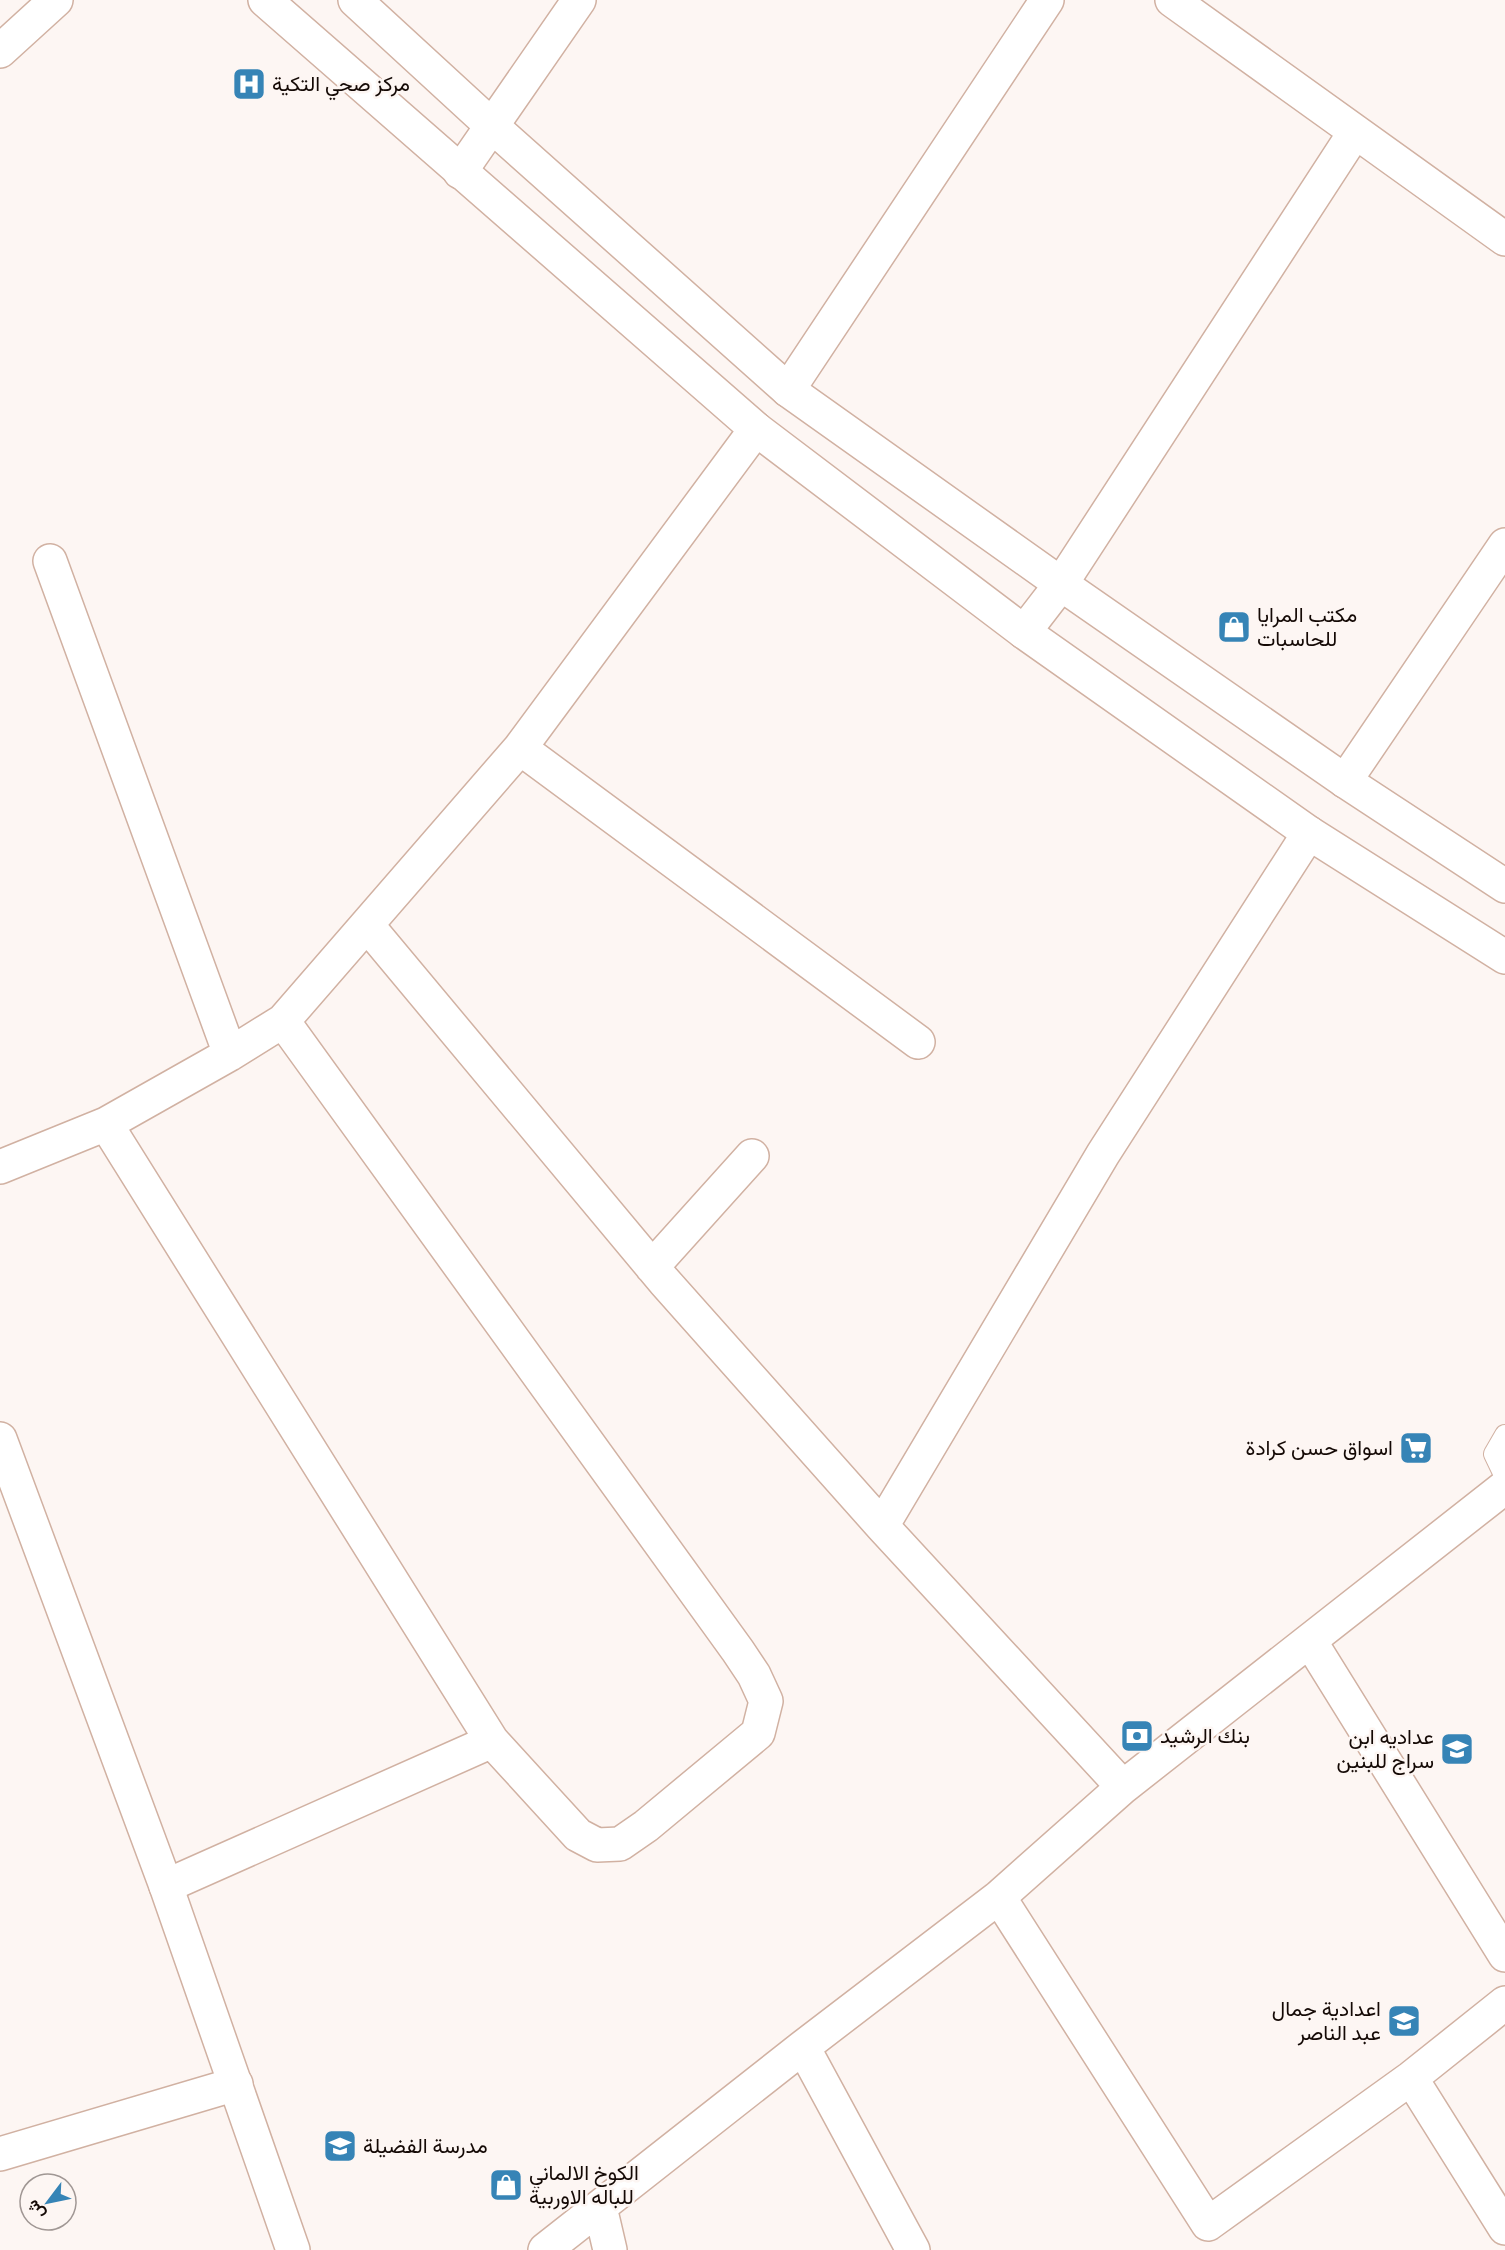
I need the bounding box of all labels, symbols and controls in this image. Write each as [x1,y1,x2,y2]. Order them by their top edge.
hospital icon: مركز صحي التكية [231,66,267,102]
place label: مركز صحي التكية [272,69,410,101]
place label: مكتب المرايا للحاسبات [1257,600,1357,653]
shop icon: مكتب المرايا للحاسبات [1216,609,1252,645]
supermarket icon: اسواق حسن كرادة [1398,1430,1434,1466]
place label: اسواق حسن كرادة [1246,1433,1393,1462]
bank icon: بنك الرشيد [1119,1718,1155,1754]
place label: بنك الرشيد [1160,1721,1250,1750]
place label: عداديه ابن سراج للبنين [1336,1722,1434,1775]
school or university icon: عداديه ابن سراج للبنين [1439,1731,1475,1767]
place label: اعدادية جمال عبد الناصر [1272,1994,1381,2047]
school or university icon: اعدادية جمال عبد الناصر [1386,2003,1422,2039]
school or university icon: مدرسة الفضيلة [322,2128,358,2164]
place label: مدرسة الفضيلة [363,2131,488,2160]
place label: الكوخ الالماني للباله الاوربية [529,2158,639,2211]
shop icon: الكوخ الالماني للباله الاوربية [488,2167,524,2203]
north arrow [18,2172,78,2232]
text: ش [21,2196,50,2224]

